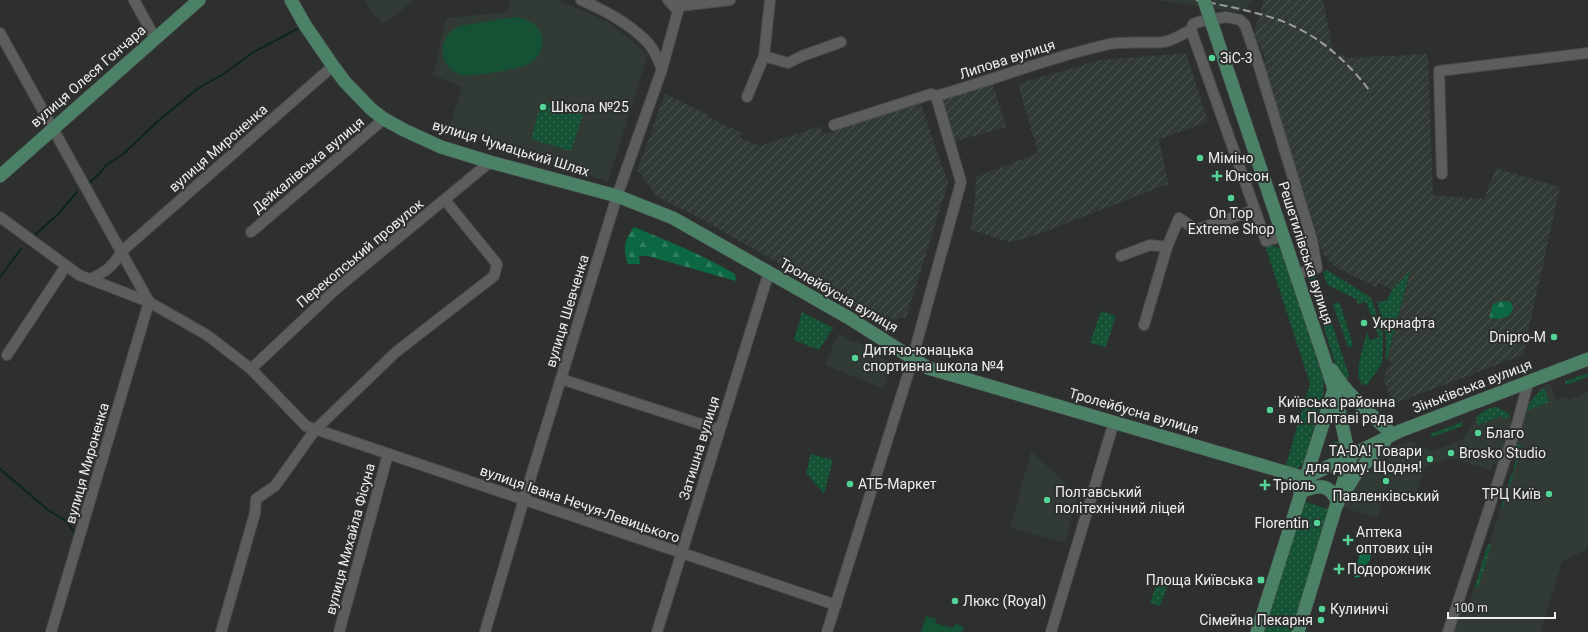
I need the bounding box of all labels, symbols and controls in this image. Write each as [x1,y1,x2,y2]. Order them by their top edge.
street label: вулиця Олеся Гончара [27,22,149,130]
street label: Липова вулиця [957,36,1057,82]
place label: ЗіС-3 [1220,50,1253,66]
marker: ЗіС-3 [1207,53,1217,63]
place label: Школа №25 [551,99,629,115]
street label: вулиця Мироненка [166,101,270,195]
marker: Школа №25 [538,102,548,112]
street label: Дейкалівська вулиця [249,114,367,216]
street label: вулиця Чумацький Шлях [431,116,591,180]
place label: Міміно [1208,150,1253,166]
marker: Міміно [1195,153,1205,163]
place label: Юнсон [1225,168,1269,184]
marker: Юнсон [1212,171,1222,181]
street label: Решетилівська вулиця [1275,180,1337,326]
marker: On Top Extreme Shop [1226,193,1236,203]
street label: Перекопський провулок [294,195,427,311]
place label: On Top Extreme Shop [1188,205,1274,237]
street label: вулиця Шевченка [542,253,592,369]
street label: Тролейбусна вулиця [777,255,901,335]
place label: Укрнафта [1372,315,1435,331]
marker: Укрнафта [1359,318,1369,328]
place label: Dnipro-M [1489,329,1546,345]
marker: Dnipro-M [1549,332,1559,342]
place label: Дитячо-юнацька спортивна школа №4 [863,342,1004,374]
marker: Дитячо-юнацька спортивна школа №4 [850,353,860,363]
street label: Зіньківська вулиця [1410,356,1534,416]
street label: Тролейбусна вулиця [1067,385,1201,437]
street label: Затишна вулиця [676,394,722,502]
place label: Київська районна в м. Полтаві рада [1278,394,1395,426]
street label: вулиця Мироненка [62,401,112,525]
marker: Київська районна в м. Полтаві рада [1265,405,1275,415]
place label: Благо [1486,425,1524,441]
marker: Благо [1473,428,1483,438]
place label: TA-DA! Товари для дому. Щодня! [1306,443,1422,475]
place label: Brosko Studio [1459,445,1546,461]
marker: Brosko Studio [1446,448,1456,458]
marker: TA-DA! Товари для дому. Щодня! [1425,454,1435,464]
street label: вулиця Михайла Фісуна [322,462,378,616]
street label: вулиця Івана Нечуя-Левицького [478,462,682,546]
place label: АТБ-Маркет [858,476,937,492]
marker: Павленківський [1381,476,1391,486]
place label: Тріоль [1273,477,1315,493]
marker: АТБ-Маркет [845,479,855,489]
marker: Тріоль [1260,480,1270,490]
place label: Полтавський політехнічний ліцей [1055,484,1185,516]
place label: ТРЦ Київ [1482,486,1541,502]
place label: Павленківський [1333,488,1439,504]
marker: ТРЦ Київ [1544,489,1554,499]
marker: Полтавський політехнічний ліцей [1042,495,1052,505]
place label: Florentin [1254,515,1309,531]
marker: Florentin [1312,518,1322,528]
place label: Аптека оптових цін [1356,524,1433,556]
marker: Аптека оптових цін [1343,535,1353,545]
place label: Подорожник [1347,561,1431,577]
marker: Подорожник [1334,564,1344,574]
place label: Площа Київська [1146,572,1253,588]
marker: Площа Київська [1256,575,1266,585]
place label: Люкс (Royal) [963,593,1046,610]
scale bar [1448,594,1555,620]
marker: Люкс (Royal) [950,596,960,606]
place label: Кулиничі [1330,601,1388,617]
text: 100 m [1454,601,1488,615]
marker: Кулиничі [1317,604,1327,614]
place label: Сімейна Пекарня [1199,612,1313,628]
marker: Сімейна Пекарня [1316,615,1326,625]

